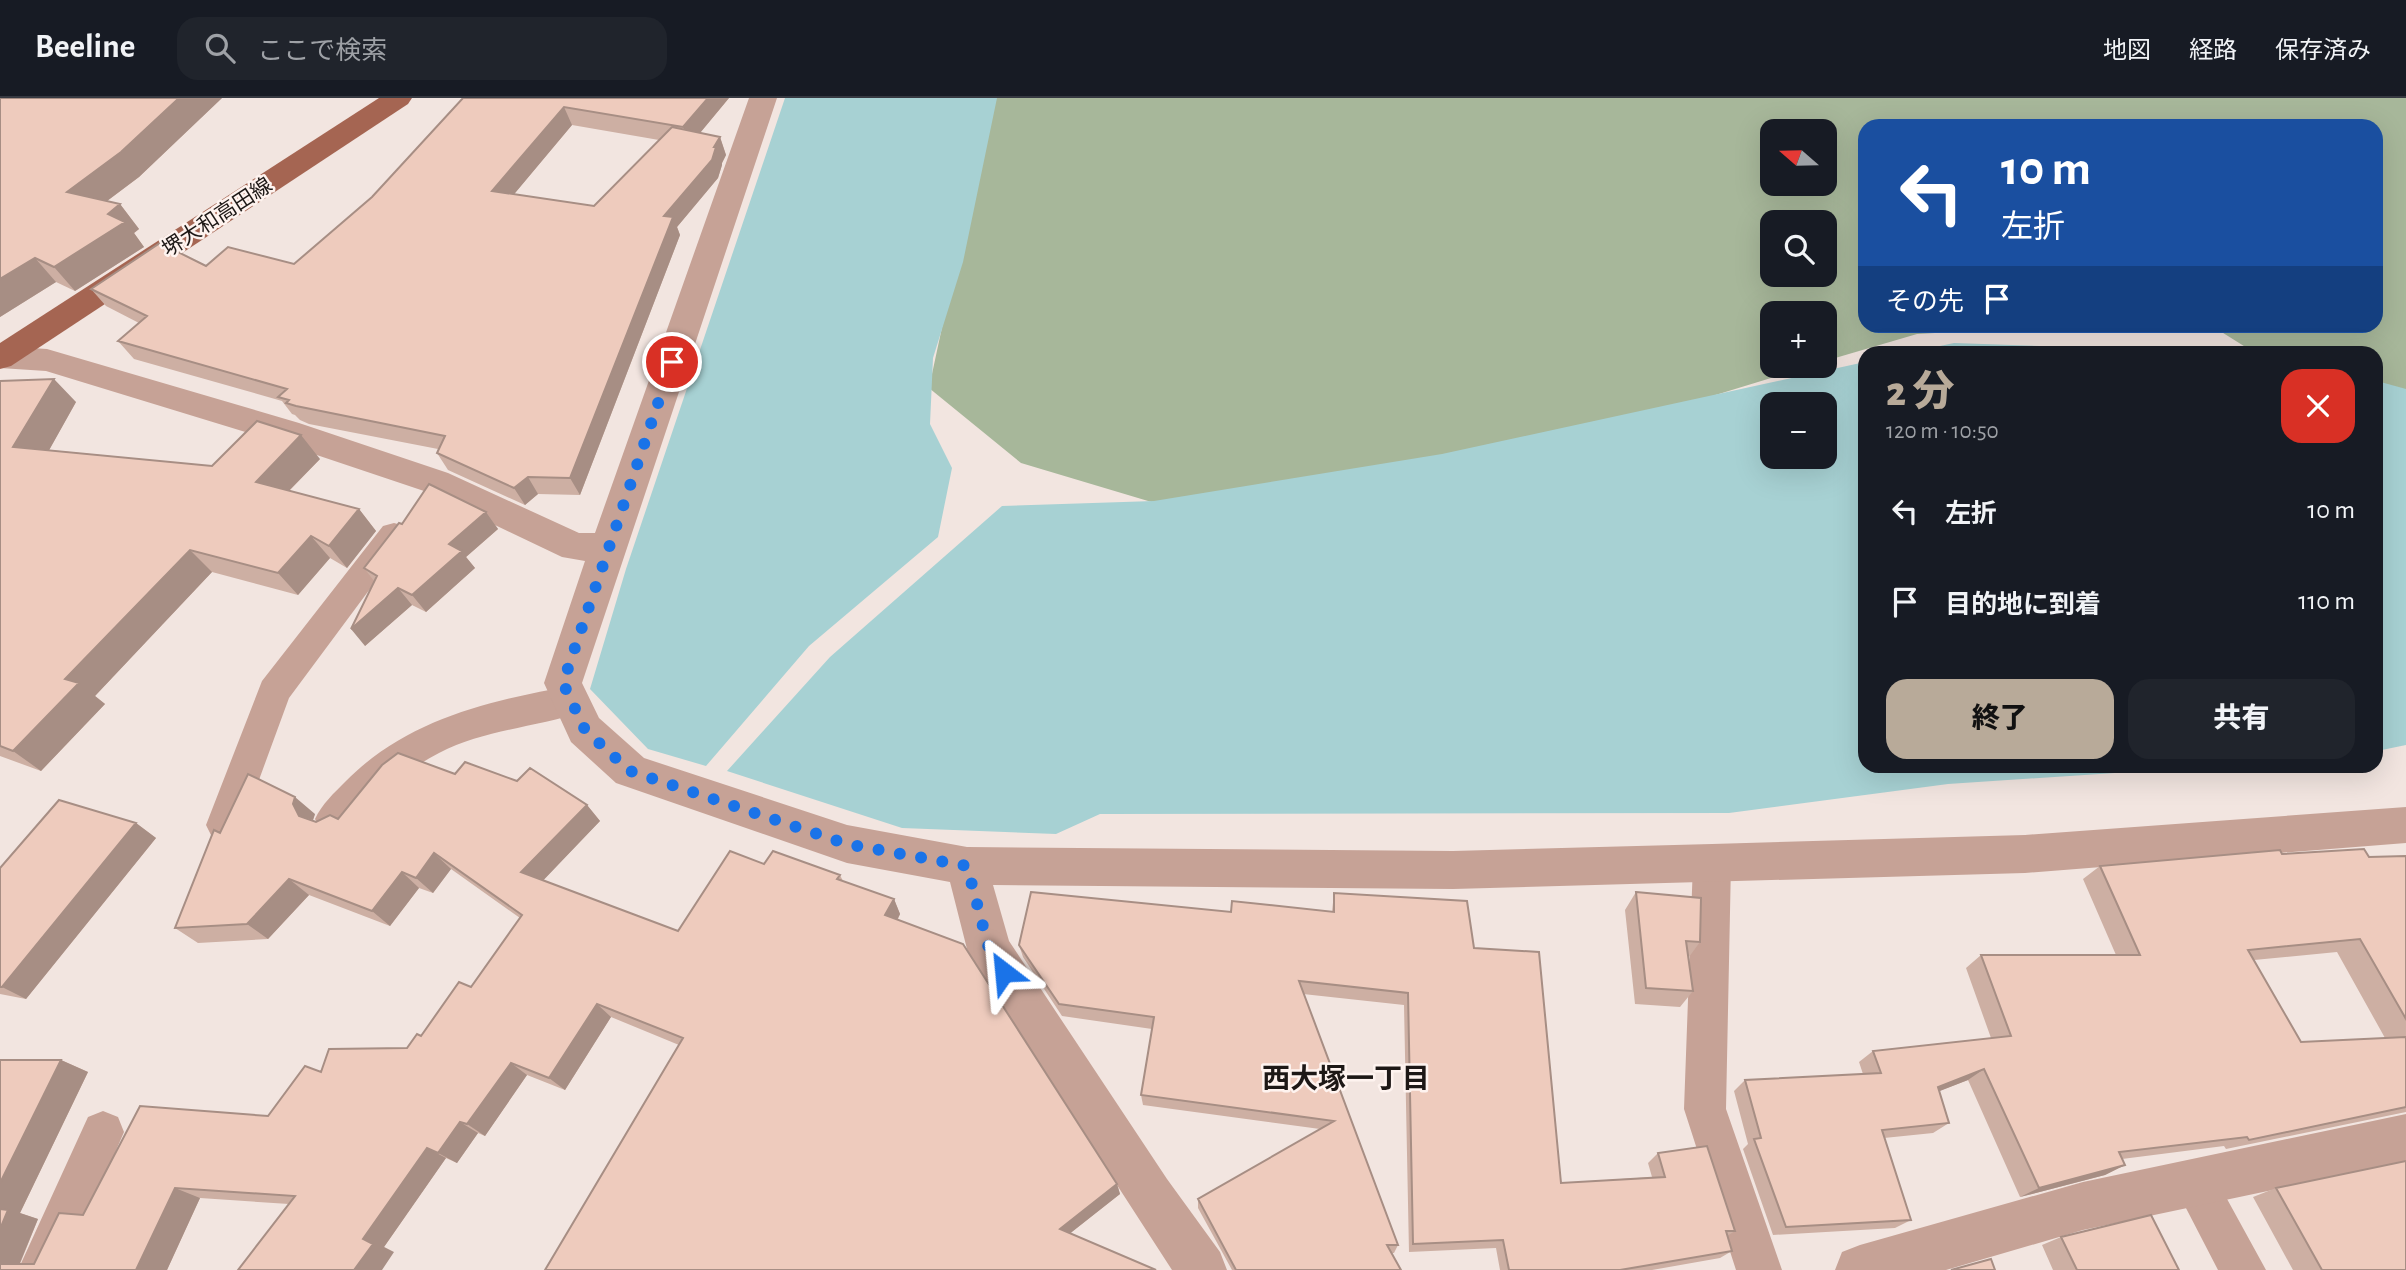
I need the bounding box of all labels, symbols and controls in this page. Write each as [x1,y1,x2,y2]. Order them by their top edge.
search box [177,17,667,80]
icon: search [201,29,239,67]
text: Beeline [35,31,135,64]
text: ここで検索 [257,38,387,64]
text: 地図 [2103,39,2151,63]
text: 経路 [2189,39,2237,63]
text: 保存済み [2275,39,2371,63]
north arrow [1760,119,1838,196]
map controls [1760,119,1837,469]
text: 10 m [2001,145,2091,194]
icon: left [1886,147,1977,238]
street label: 堺大和高田線 [158,173,276,261]
button: search [1760,210,1837,287]
text: 左折 [2001,211,2065,243]
icon: arrive [1978,280,2016,318]
text: その先 [1886,289,1964,315]
button: + [1760,301,1837,378]
pin [642,332,702,392]
icon: arrive [653,343,691,381]
button: close [2281,369,2355,443]
text: 2 分 [1886,371,1954,413]
button: − [1760,392,1837,469]
text: 120 m · 10:50 [1886,420,1999,443]
icon: left [1886,492,1924,530]
text: 10 m [2307,497,2355,523]
text: 左折 [1945,501,1997,527]
icon: arrive [1886,583,1924,621]
text: 110 m [2298,588,2355,614]
text: 目的地に到着 [1945,592,2101,618]
button: 終了 [1886,679,2114,759]
button: 共有 [2128,679,2355,759]
position arrow [967,935,1041,1009]
district label: 西大塚一丁目 [1262,1064,1430,1094]

